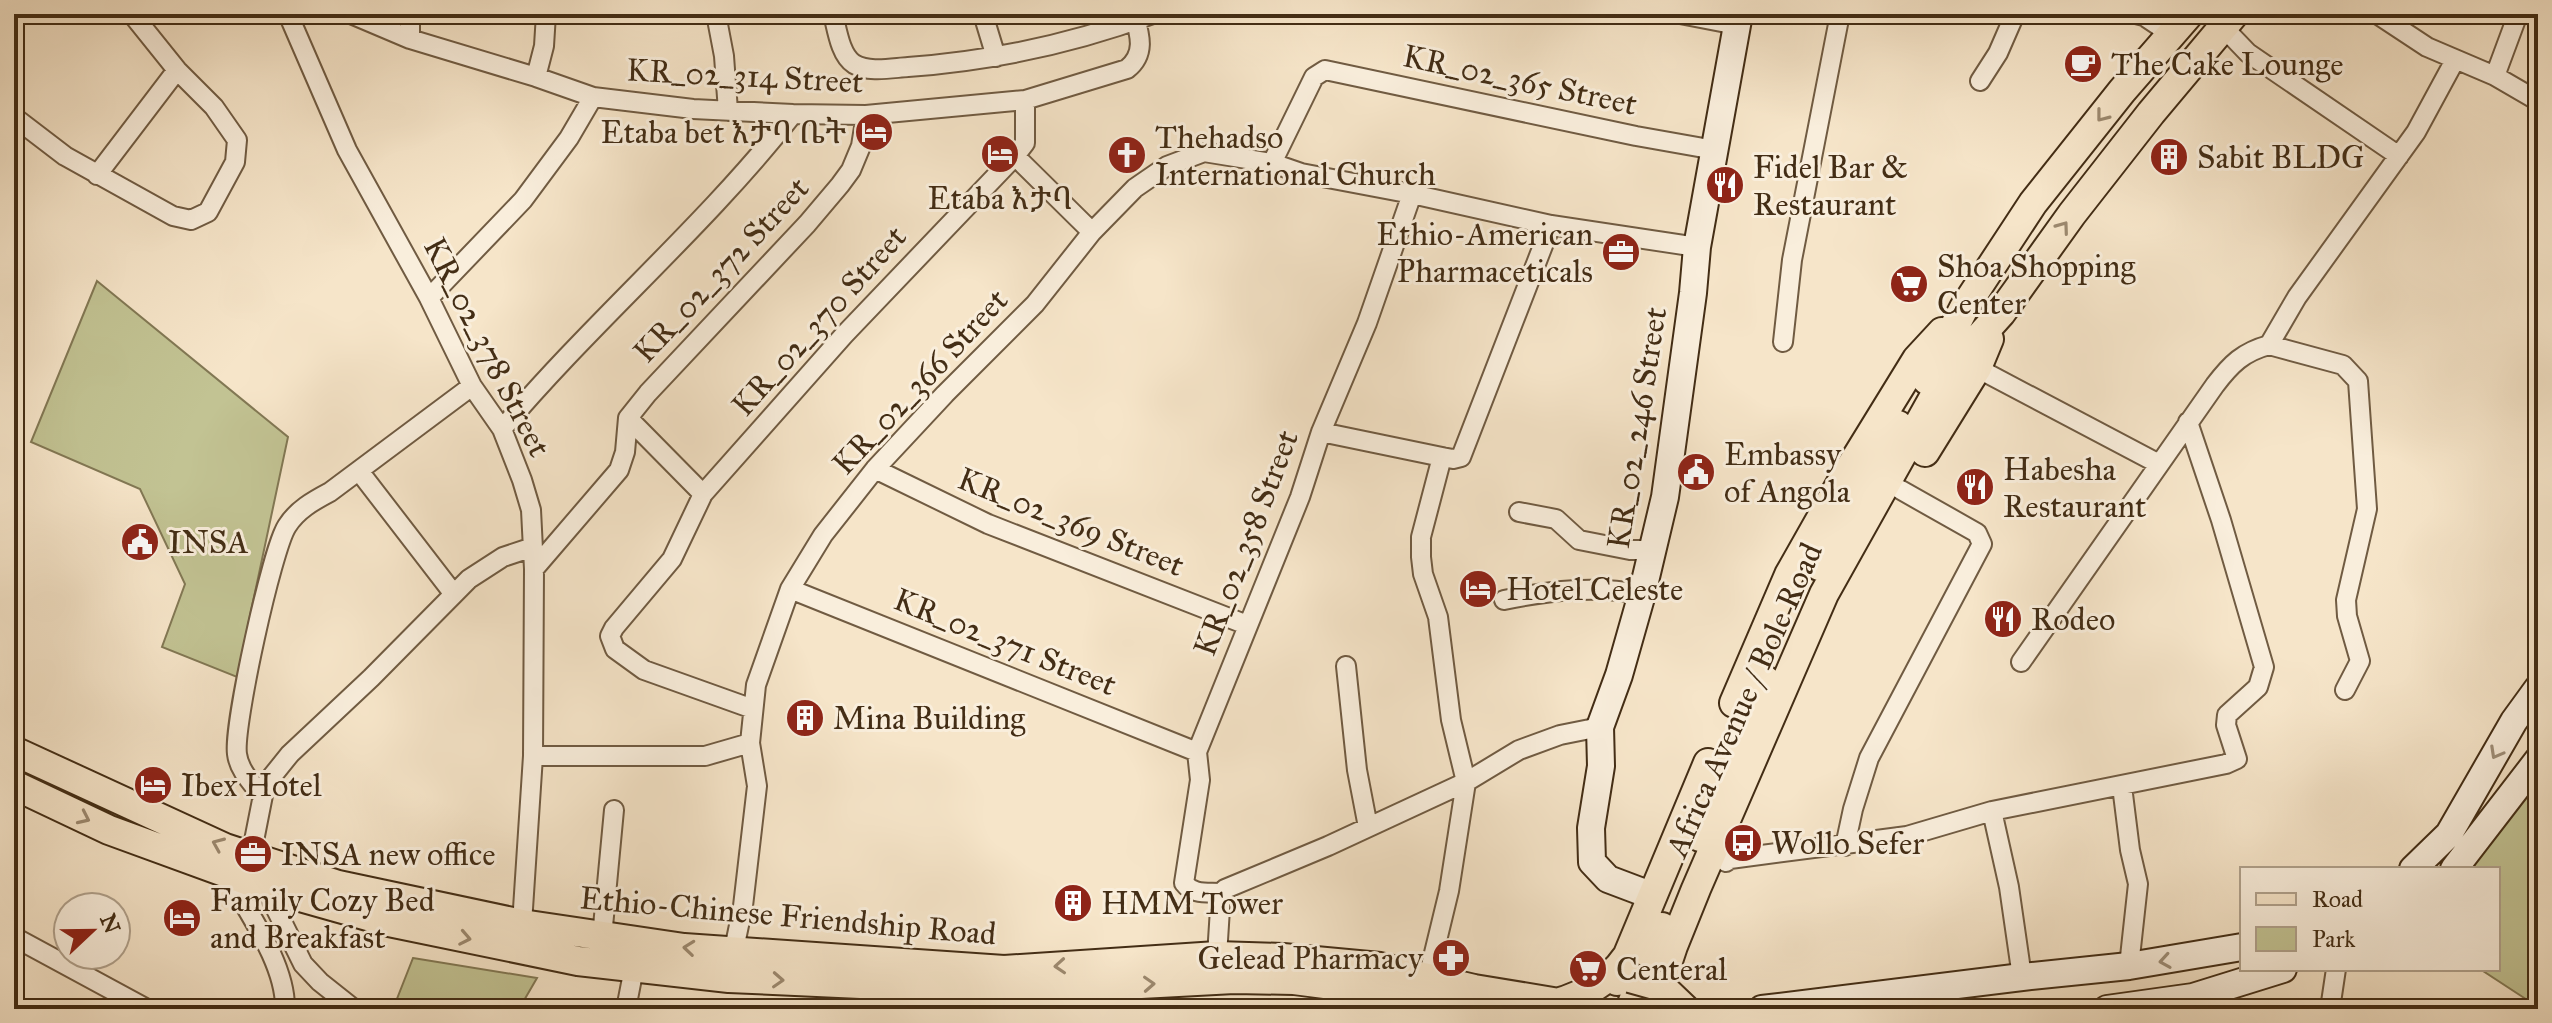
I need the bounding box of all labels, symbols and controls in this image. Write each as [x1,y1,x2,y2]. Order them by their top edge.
street label: KR_02_365 Street [1400,36,1640,124]
cafe icon: The Cake Lounge [2062,43,2104,85]
place label: The Cake Lounge [2111,45,2344,84]
street label: KR_02_314 Street [626,50,864,102]
one-way arrow [2097,107,2112,121]
hotel icon: Etaba bet እታባ ቤት [853,111,895,153]
place label: Etaba bet እታባ ቤት [601,113,846,152]
place label: Thehadso International Church [1155,118,1436,194]
hotel icon: Etaba እታባ [979,133,1021,175]
church icon: Thehadso International Church [1106,134,1148,176]
building icon: Sabit BLDG [2148,136,2190,178]
place label: Sabit BLDG [2197,138,2364,177]
place label: Fidel Bar & Restaurant [1753,148,1908,224]
restaurant icon: Fidel Bar & Restaurant [1704,164,1746,206]
street label: KR_02_372 Street [625,169,817,371]
place label: Etaba እታባ [928,179,1072,218]
place label: Ethio-American Pharmaceticals [1376,215,1593,291]
street label: KR_02_370 Street [723,218,915,424]
one-way arrow [2053,221,2068,236]
street label: KR_02_378 Street [415,231,559,463]
office icon: Ethio-American Pharmaceticals [1600,231,1642,273]
place label: Shoa Shopping Center [1937,247,2136,323]
supermarket icon: Shoa Shopping Center [1888,263,1930,305]
street label: KR_02_366 Street [824,281,1016,483]
street label: KR_02_246 Street [1599,304,1675,552]
street label: KR_02_358 Street [1185,425,1307,661]
place label: Embassy of Angola [1724,435,1851,511]
place label: Habesha Restaurant [2003,450,2146,526]
public building icon: Embassy of Angola [1675,451,1717,493]
street label: KR_02_369 Street [952,459,1190,585]
restaurant icon: Habesha Restaurant [1954,466,1996,508]
public building icon: INSA [119,521,161,563]
place label: INSA [168,523,249,562]
street label: Africa Avenue / Bole Road [1656,537,1831,865]
hotel icon: Hotel Celeste [1457,568,1499,610]
place label: Hotel Celeste [1506,570,1683,609]
street label: KR_02_371 Street [888,580,1122,704]
restaurant icon: Rodeo [1982,598,2024,640]
place label: Rodeo [2031,600,2115,639]
building icon: Mina Building [784,697,826,739]
place label: Mina Building [833,699,1026,738]
one-way arrow [2490,745,2506,759]
hotel icon: Ibex Hotel [132,764,174,806]
place label: Ibex Hotel [181,766,322,805]
one-way arrow [76,808,91,824]
bus stop icon: Wollo Sefer [1722,822,1764,864]
place label: Wollo Sefer [1771,824,1924,863]
office icon: INSA new office [232,833,274,875]
place label: INSA new office [281,835,496,874]
one-way arrow [212,838,226,854]
legend [2240,867,2500,971]
street label: Ethio-Chinese Friendship Road [578,878,998,954]
place label: Family Cozy Bed and Breakfast [210,881,435,957]
building icon: HMM Tower [1052,882,1094,924]
place label: HMM Tower [1101,884,1283,923]
text: Road [2312,884,2363,914]
north arrow [52,891,132,971]
hotel icon: Family Cozy Bed and Breakfast [161,897,203,939]
text: N [94,910,126,938]
text: Park [2312,924,2356,954]
one-way arrow [458,929,471,946]
pharmacy icon: Gelead Pharmacy [1430,937,1472,979]
one-way arrow [682,939,695,956]
place label: Gelead Pharmacy [1197,939,1424,978]
supermarket icon: Centeral [1567,948,1609,990]
place label: Centeral [1616,950,1727,989]
one-way arrow [2158,952,2172,969]
one-way arrow [1054,958,1066,975]
one-way arrow [772,972,785,989]
one-way arrow [1143,975,1156,992]

